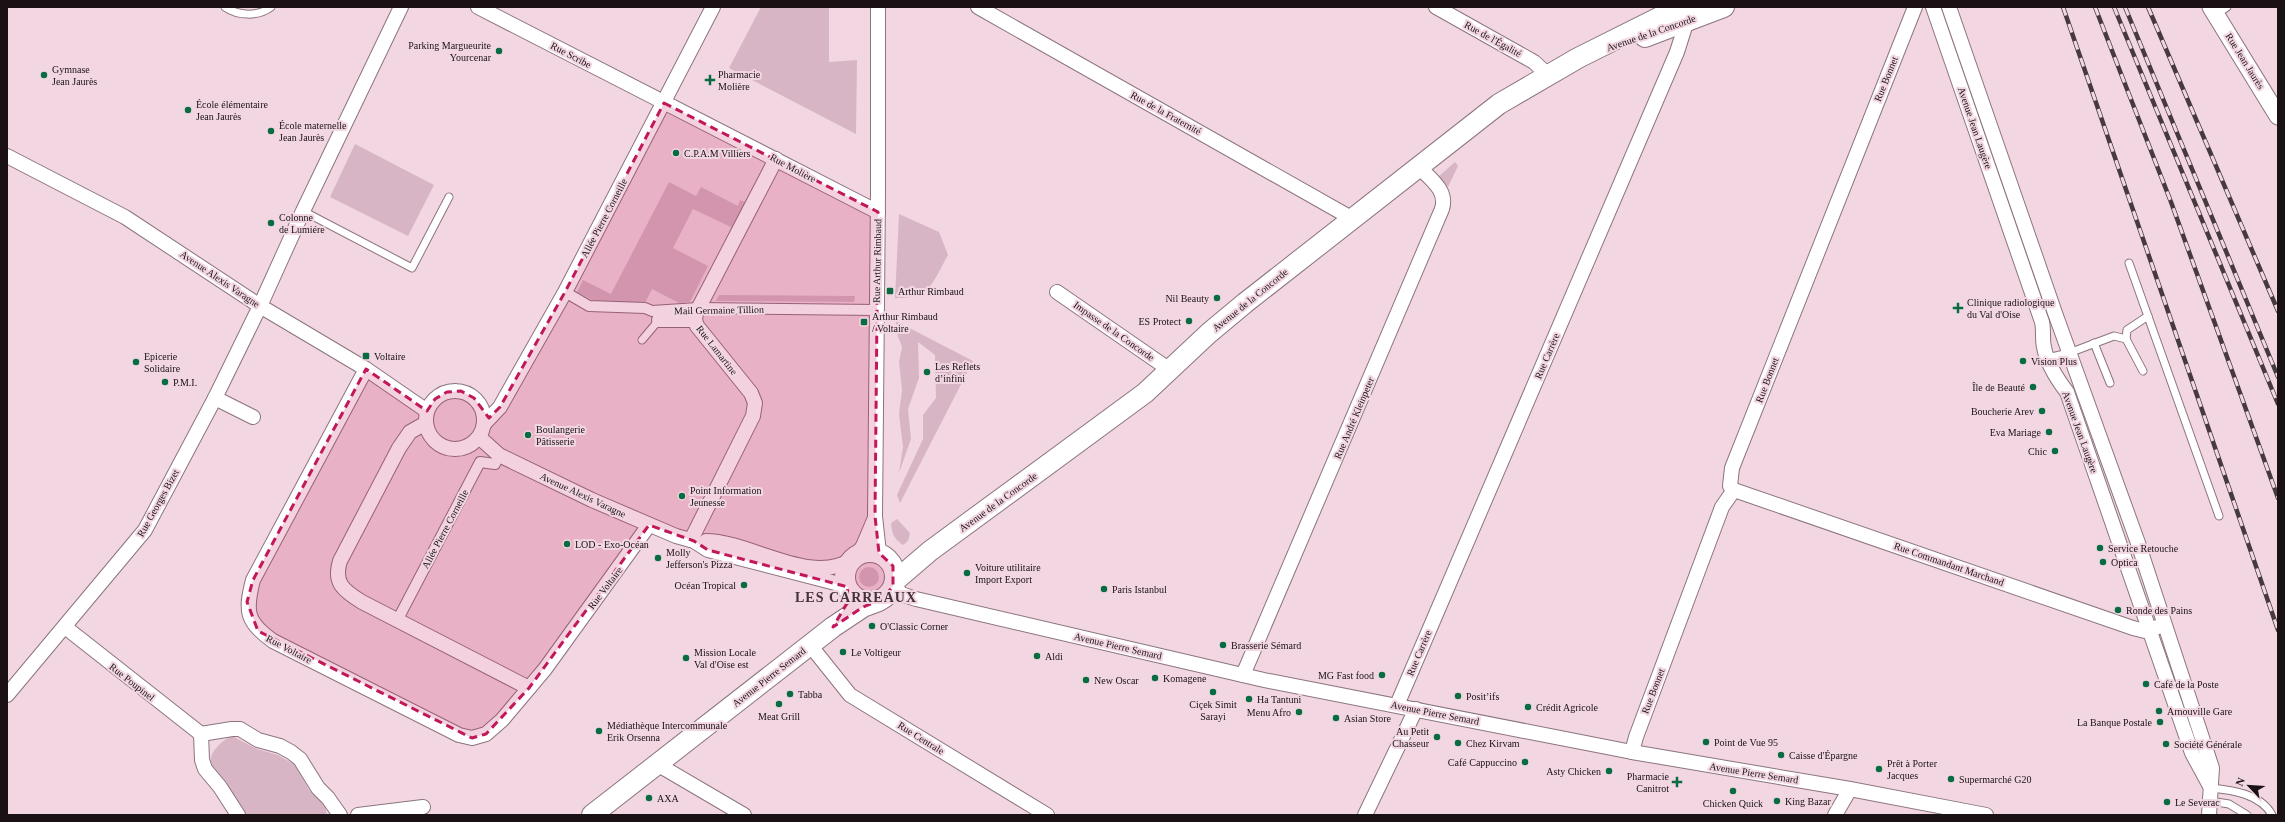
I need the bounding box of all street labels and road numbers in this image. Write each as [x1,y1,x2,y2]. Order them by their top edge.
street label: Avenue de la Concorde [1605,12,1697,53]
street label: Rue de l'Égalité [1463,19,1524,59]
street label: Rue Jean Jaurès [2223,31,2267,91]
street label: Rue Scribe [549,40,594,70]
street label: Rue Bonnet [1872,55,1900,103]
street label: Avenue Jean Laugère [1956,86,1994,171]
street label: Rue de la Fraternité [1129,89,1204,137]
street label: Rue Molière [768,151,818,185]
street label: Allée Pierre Corneille [579,176,630,259]
street label: Rue Arthur Rimbaud [871,219,883,303]
street label: Avenue Alexis Varagne [178,248,262,310]
street label: Avenue de la Concorde [1210,266,1290,334]
street label: Impasse de la Concorde [1072,299,1157,363]
street label: Mail Germaine Tillion [674,304,764,316]
street label: Rue Lamartine [694,323,740,377]
street label: Rue Carrère [1532,331,1562,381]
street label: Rue Bonnet [1753,356,1781,404]
street label: Rue André Kleinpeter [1332,375,1376,461]
street label: Avenue Jean Laugère [2060,390,2100,475]
street label: Rue Georges Bizet [135,467,181,539]
street label: Avenue Alexis Varagne [538,470,628,520]
street label: Avenue de la Concorde [957,470,1039,534]
street label: Allée Pierre Corneille [420,487,471,570]
street label: Rue Commandant Marchand [1893,540,2005,588]
street label: Rue Voltaire [586,564,625,611]
street label: Rue Carrère [1404,628,1434,678]
street label: Avenue Pierre Semard [1073,631,1163,661]
street label: Rue Voltaire [264,632,314,666]
street label: Avenue Pierre Semard [730,645,808,709]
street label: Rue Poupinel [107,661,157,703]
street label: Rue Bonnet [1639,667,1667,715]
street label: Avenue Pierre Semard [1390,699,1480,727]
street label: Rue Centrale [896,719,947,757]
street label: Avenue Pierre Semard [1709,761,1799,785]

